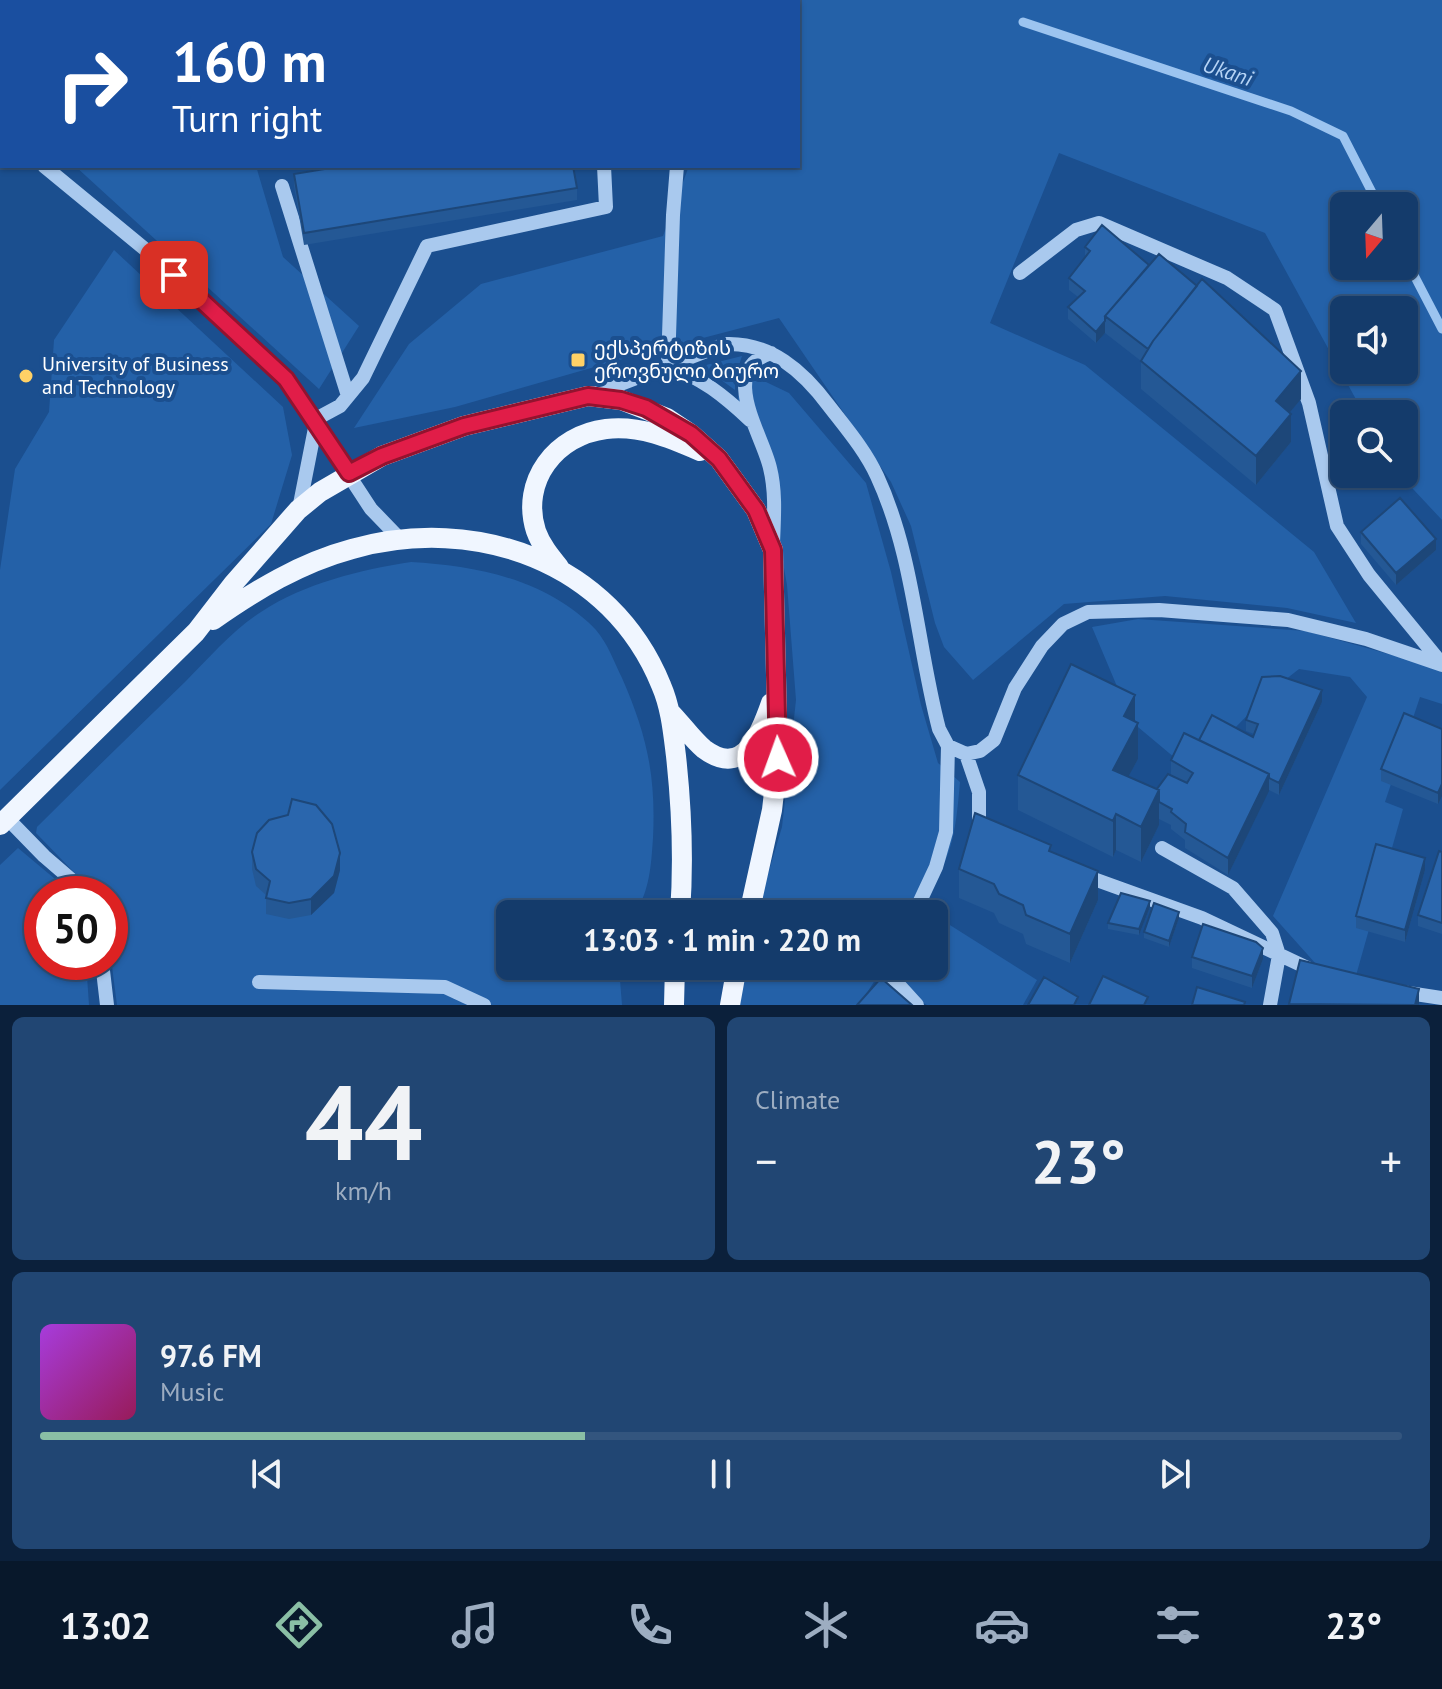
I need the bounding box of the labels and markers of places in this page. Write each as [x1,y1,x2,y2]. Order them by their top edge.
pin [140,241,208,309]
place label: ექსპერტიზის ეროვნული ბიურო [594,335,779,384]
place label: University of Business and Technology [42,351,229,400]
marker: ექსპერტიზის ეროვნული ბიურო [569,351,587,369]
marker: University of Business and Technology [17,367,35,385]

